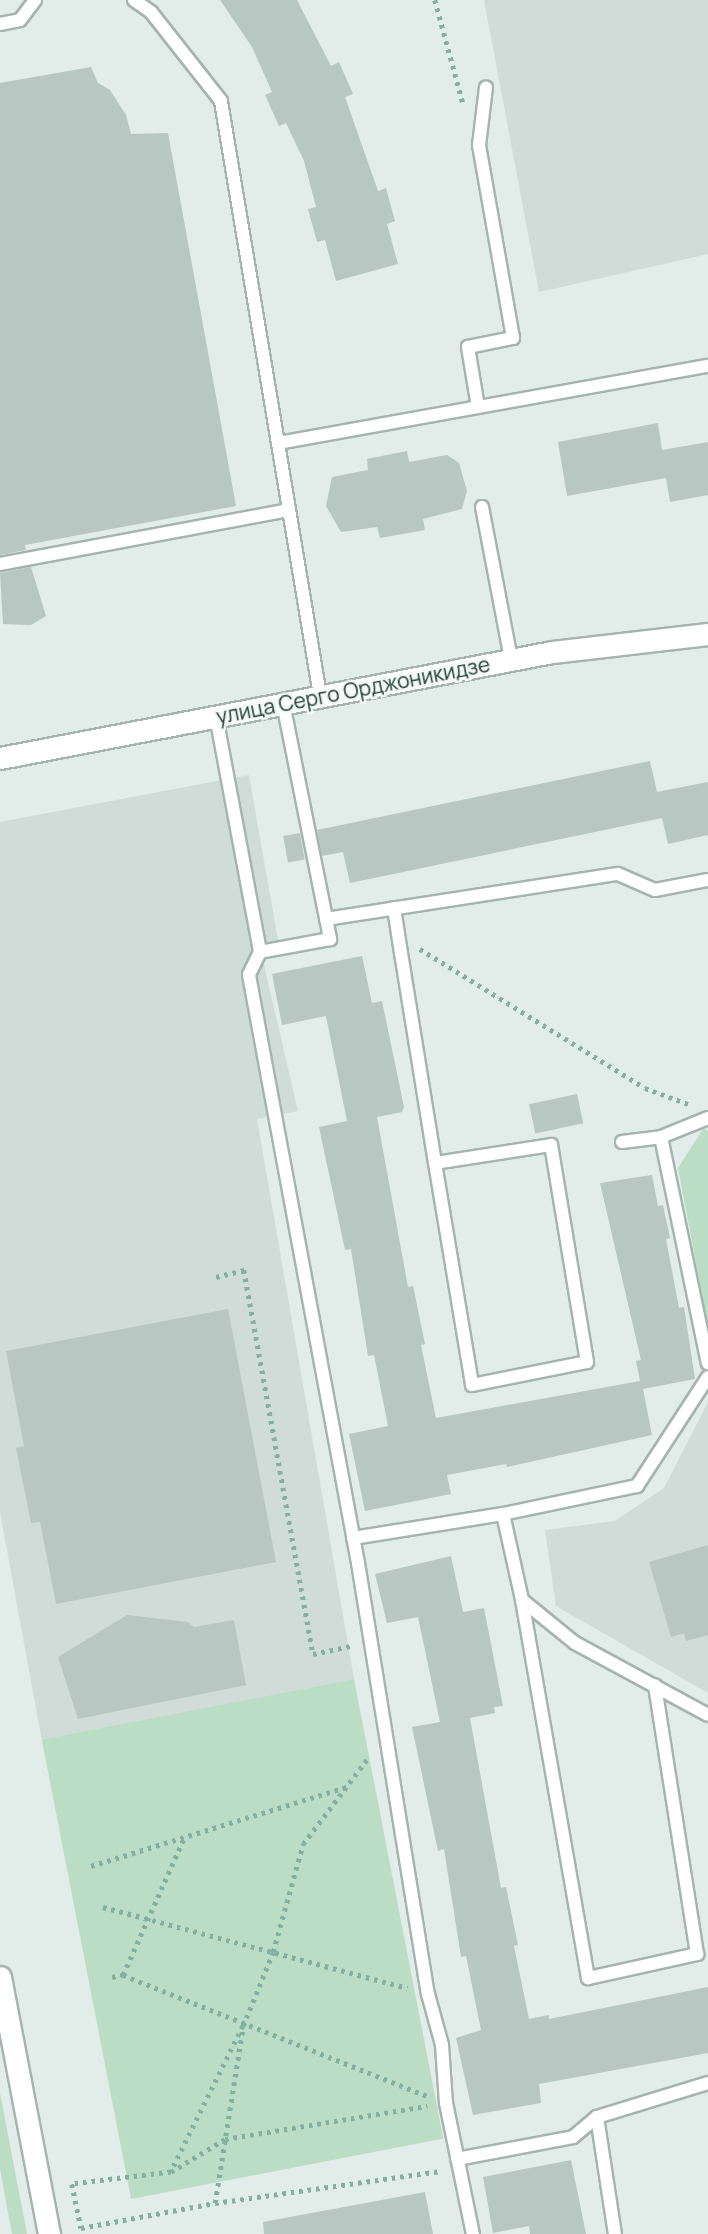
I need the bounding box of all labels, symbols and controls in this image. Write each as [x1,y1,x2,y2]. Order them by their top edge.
street label: улица Серго Орджоникидзе [214,651,492,729]

